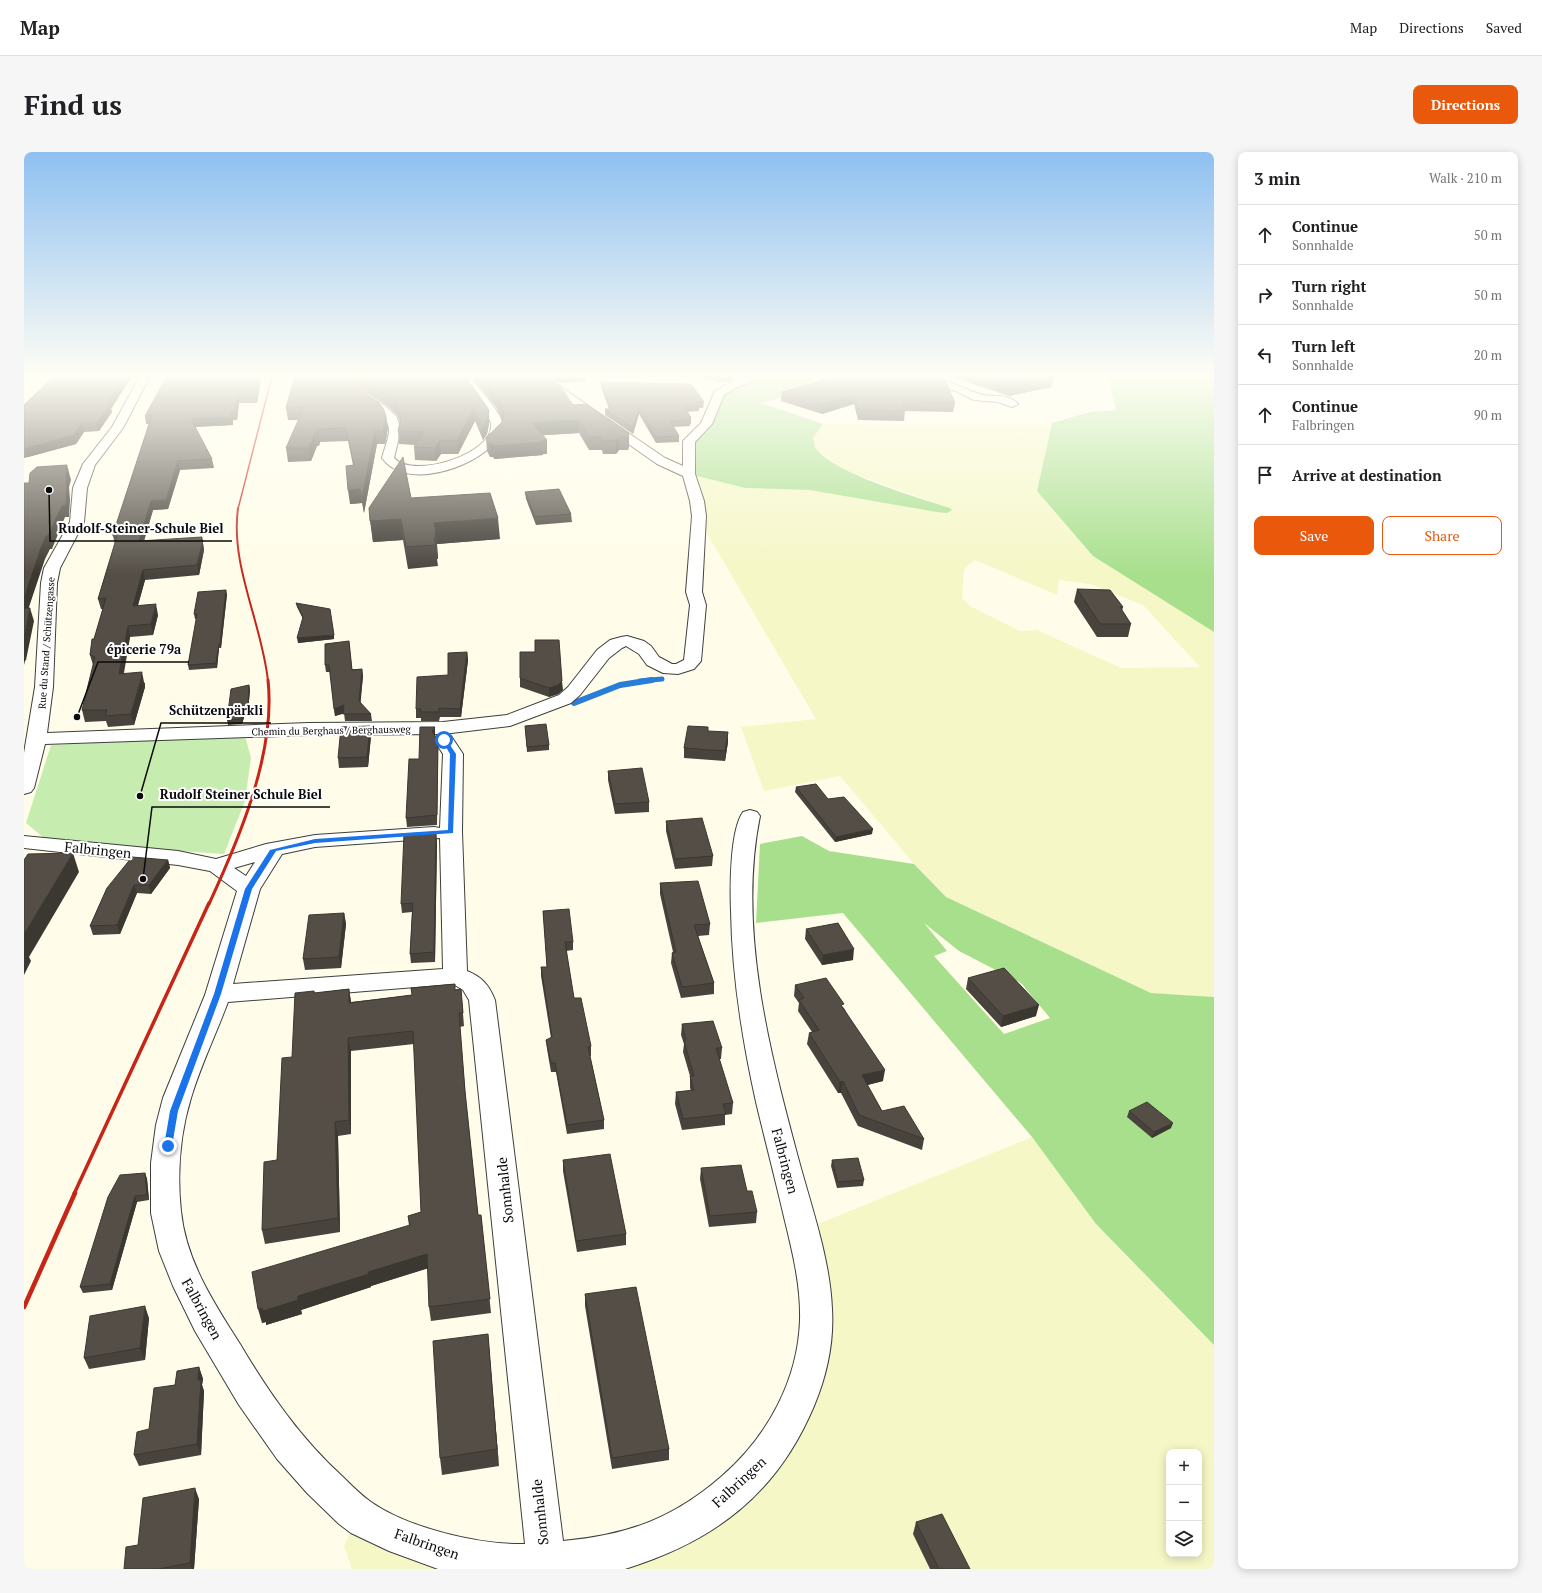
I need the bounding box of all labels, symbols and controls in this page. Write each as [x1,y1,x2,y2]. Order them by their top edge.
text: Map [20,15,60,40]
text: Map [1350,18,1377,37]
text: Directions [1399,18,1464,37]
text: Saved [1486,18,1522,37]
button: Directions [1413,85,1518,124]
text: Find us [24,86,122,123]
text: 3 min [1254,167,1301,190]
text: Walk · 210 m [1429,169,1502,187]
text: Continue [1292,216,1358,236]
icon: ahead [1254,224,1276,246]
text: 50 m [1474,226,1502,244]
text: Sonnhalde [1292,236,1353,254]
text: Turn right [1292,276,1367,296]
icon: right [1254,284,1276,306]
text: 50 m [1474,286,1502,304]
text: Sonnhalde [1292,296,1353,314]
text: Turn left [1292,336,1356,356]
icon: left [1254,344,1276,366]
text: 20 m [1474,346,1502,364]
text: Sonnhalde [1292,356,1353,374]
text: Continue [1292,396,1358,416]
icon: ahead [1254,404,1276,426]
text: 90 m [1474,406,1502,424]
text: Falbringen [1292,416,1354,434]
icon: arrive [1254,464,1276,486]
text: Arrive at destination [1292,465,1442,485]
callout: Rudolf-Steiner-Schule Biel [50,516,232,541]
button: Save [1254,516,1374,555]
button: Share [1382,516,1502,555]
text: Rudolf-Steiner-Schule Biel [58,519,224,537]
street label: Rue du Stand / Schützengasse [35,577,58,709]
callout: épicerie 79a [98,637,189,662]
text: épicerie 79a [107,640,182,658]
callout: Schützenpärkli [161,698,271,723]
text: Schützenpärkli [169,701,263,719]
street label: Chemin du Berghaus / Berghausweg [251,723,412,738]
route start [435,731,453,749]
callout: Rudolf Steiner Schule Biel [152,782,330,807]
text: Rudolf Steiner Schule Biel [160,785,322,803]
street label: Falbringen [64,837,133,863]
street label: Falbringen [768,1126,804,1196]
route end [159,1137,177,1155]
street label: Sonnhalde [492,1156,517,1224]
street label: Falbringen [178,1275,227,1343]
map controls [1166,1449,1202,1557]
button: + [1166,1449,1202,1485]
street label: Falbringen [708,1451,770,1511]
street label: Sonnhalde [527,1478,552,1546]
button: − [1166,1485,1202,1521]
button: layers [1166,1521,1202,1557]
street label: Falbringen [392,1524,463,1564]

